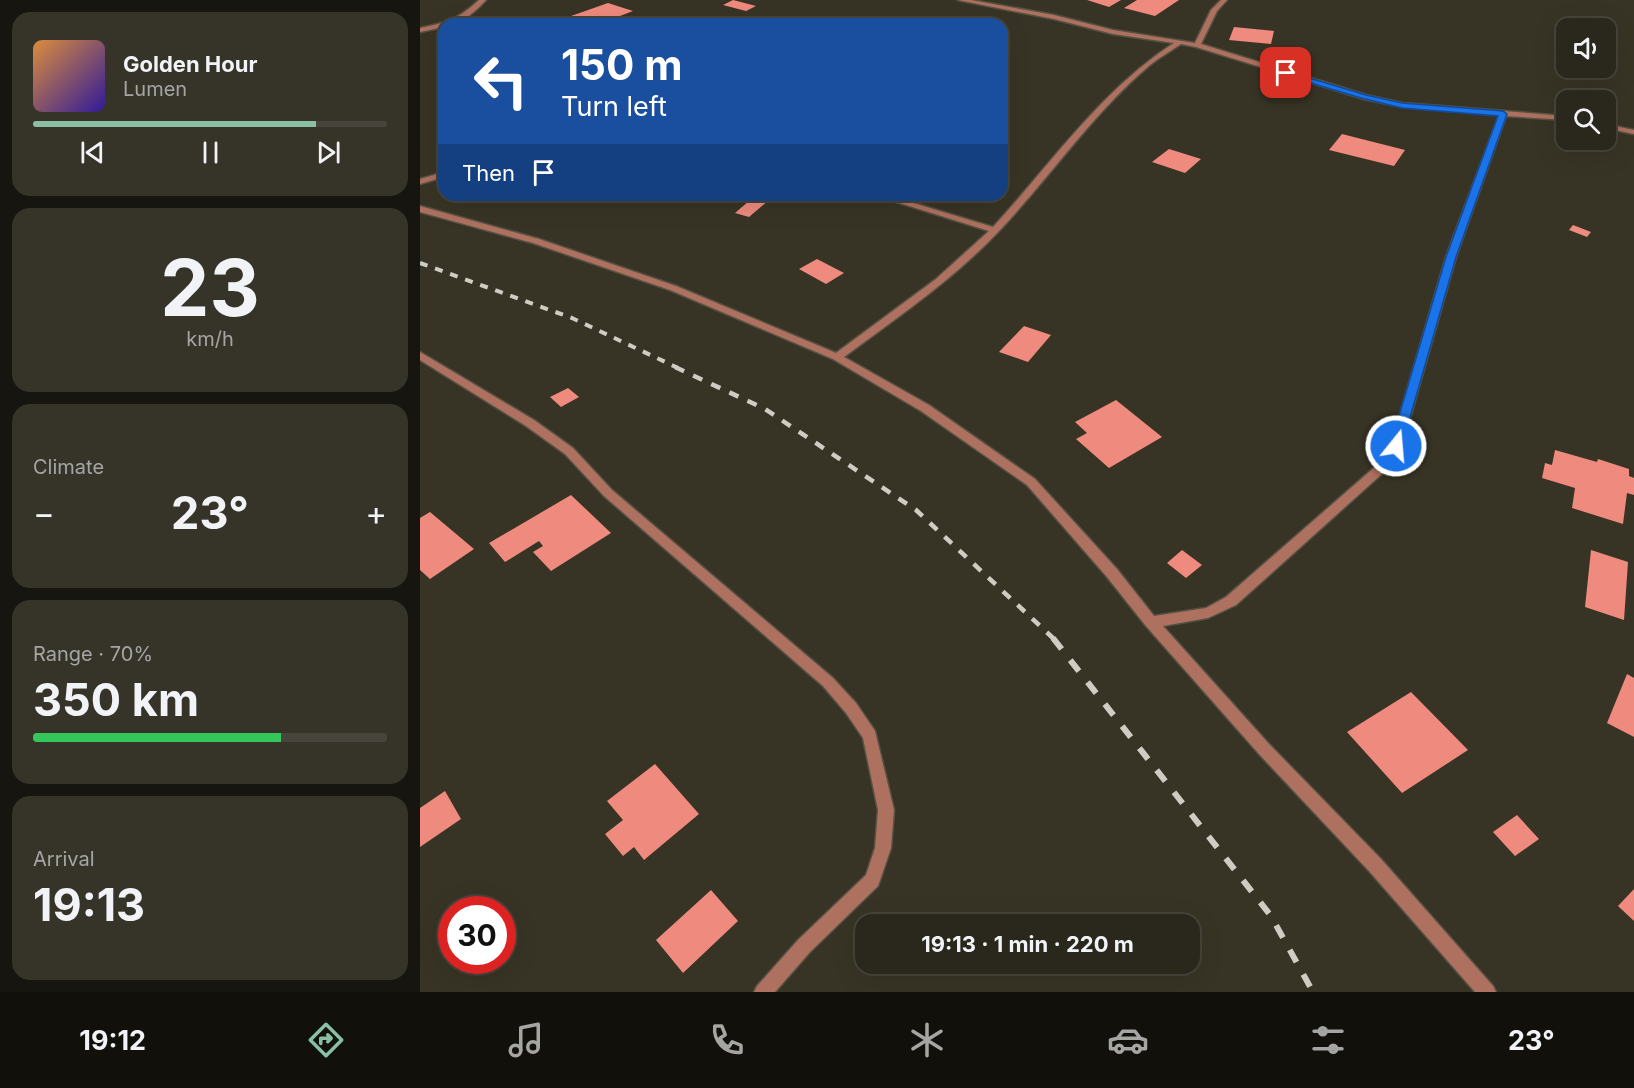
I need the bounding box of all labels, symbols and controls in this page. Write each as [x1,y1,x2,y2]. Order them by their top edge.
map controls [1556,18,1616,150]
button: sound [1556,18,1616,78]
text: 150 m [561,39,683,90]
icon: left [462,42,540,120]
pin [1260,47,1311,98]
text: Golden Hour [123,51,257,77]
icon: arrive [1269,56,1302,89]
text: Lumen [123,77,187,101]
text: Turn left [561,90,667,123]
button: search [1556,90,1616,150]
icon: previous [76,136,109,169]
icon: pause [194,136,227,169]
icon: next [312,136,345,169]
icon: arrive [527,156,560,189]
text: Then [462,160,515,186]
text: 23 [160,240,260,335]
text: km/h [186,327,234,351]
position arrow [1364,414,1428,478]
text: Climate [33,455,104,479]
text: 23° [171,485,249,540]
text: − [33,493,55,533]
text: + [365,493,387,533]
text: Range · 70% [33,642,153,666]
text: 350 km [33,672,199,727]
text: Arrival [33,847,95,871]
text: 19:13 [33,877,145,932]
speed limit sign: 30 [438,896,516,974]
text: 19:13 · 1 min · 220 m [921,931,1134,957]
icon: directions [305,1019,347,1061]
icon: music [505,1019,547,1061]
icon: phone [706,1019,748,1061]
icon: climate [906,1019,948,1061]
icon: car [1107,1019,1149,1061]
icon: filters [1307,1019,1349,1061]
text: 19:12 [79,1024,146,1057]
text: 23° [1508,1024,1555,1057]

